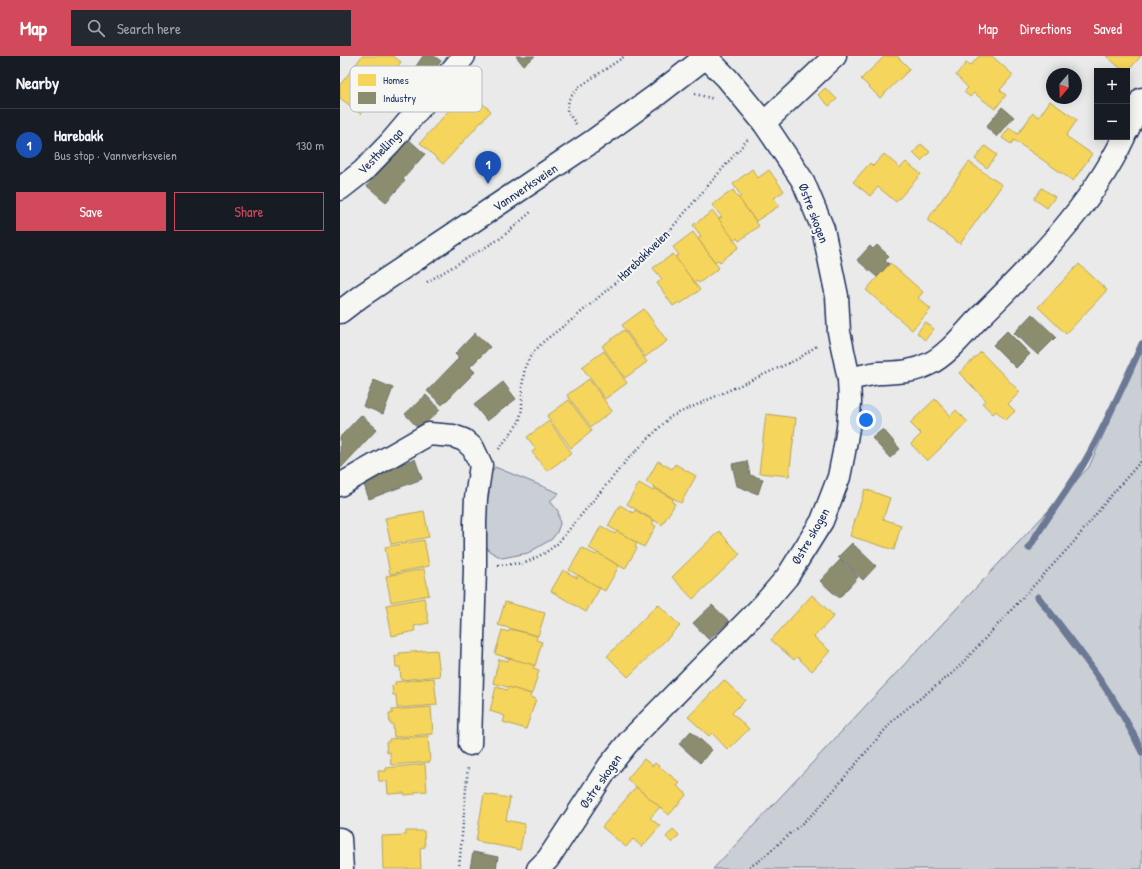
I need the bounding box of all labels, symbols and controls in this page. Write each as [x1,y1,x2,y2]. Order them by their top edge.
search box [71,10,351,46]
text: Map [20,15,47,41]
icon: search [85,17,107,39]
text: Search here [117,18,181,39]
text: Map [978,19,998,38]
text: Directions [1020,19,1071,38]
text: Saved [1093,19,1122,38]
legend [350,66,482,112]
north arrow [1046,68,1082,104]
map controls [1094,68,1130,140]
button: + [1094,68,1130,104]
text: Nearby [16,71,59,94]
text: Homes [383,73,409,87]
text: Industry [383,91,417,105]
button: − [1094,104,1130,140]
street label: Vesthellinga [353,124,407,178]
text: Harebakk [54,125,103,146]
text: 1 [27,136,31,154]
text: 130 m [296,136,324,154]
text: Bus stop · Vannverksveien [54,146,177,164]
pin: 1 [475,151,501,184]
street label: Vannverksveien [489,159,561,215]
street label: Østre skogen [794,181,834,246]
button: Save [16,192,166,231]
button: Share [174,192,324,231]
street label: Harebakkveien [613,225,673,285]
your location [856,410,876,430]
street label: Østre skogen [787,504,833,568]
street label: Østre skogen [575,750,625,812]

